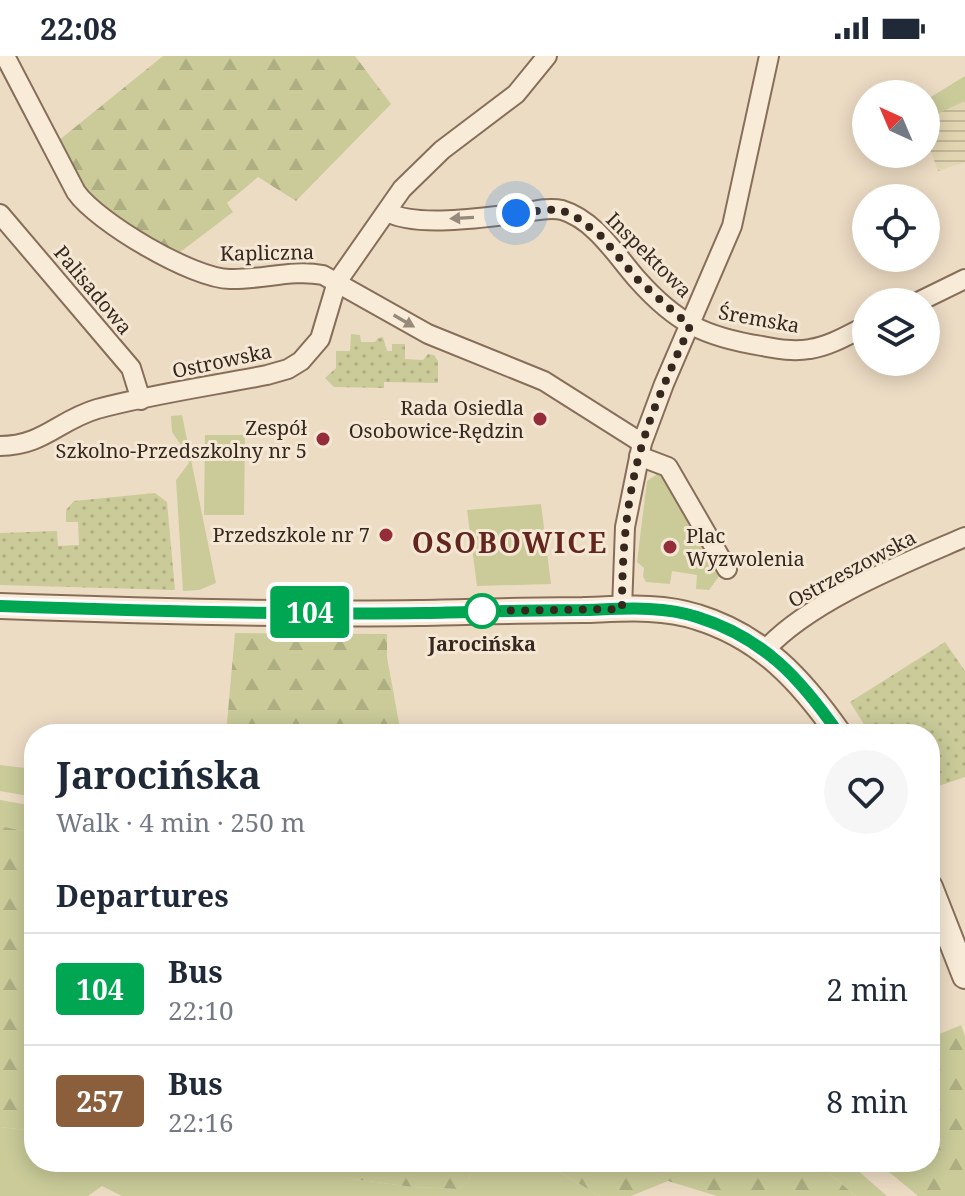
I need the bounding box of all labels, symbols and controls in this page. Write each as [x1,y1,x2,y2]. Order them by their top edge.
text: 22:08 [40,8,117,49]
north arrow [852,80,940,168]
map controls [852,80,940,376]
button: locate [852,184,940,272]
your location [496,193,536,233]
street label: Inspektowa [601,206,698,303]
one-way arrow [449,212,474,225]
street label: Kapliczna [220,238,314,267]
street label: Palisadowa [48,239,139,340]
button: layers [852,288,940,376]
street label: Śremska [716,298,802,339]
one-way arrow [393,314,415,328]
street label: Ostrowska [170,337,274,384]
place label: Rada Osiedla Osobowice-Rędzin [349,394,524,444]
marker: Rada Osiedla Osobowice-Rędzin [531,410,549,428]
place label: Zespół Szkolno-Przedszkolny nr 5 [56,414,308,464]
marker: Zespół Szkolno-Przedszkolny nr 5 [314,430,332,448]
place label: Przedszkole nr 7 [212,521,370,548]
place label: Plac Wyzwolenia [686,522,805,572]
district label: OSOBOWICE [412,523,608,561]
street label: Ostrzeszowska [783,523,920,614]
marker: Przedszkole nr 7 [377,526,395,544]
marker: Plac Wyzwolenia [661,538,679,556]
line badge: 104 [264,586,356,638]
text: 104 [286,593,334,631]
marker: Jarocińska [465,594,499,628]
place label: Jarocińska [427,630,536,657]
text: Jarocińska [56,748,261,800]
button: heart [824,750,908,834]
text: Walk · 4 min · 250 m [56,804,305,840]
text: Departures [56,875,229,916]
text: Bus [168,951,223,992]
text: 2 min [826,969,908,1010]
text: 104 [76,970,124,1008]
text: 22:10 [168,992,234,1028]
text: Bus [168,1063,223,1104]
text: 8 min [826,1081,908,1122]
text: 257 [76,1082,124,1120]
text: 22:16 [168,1104,234,1140]

